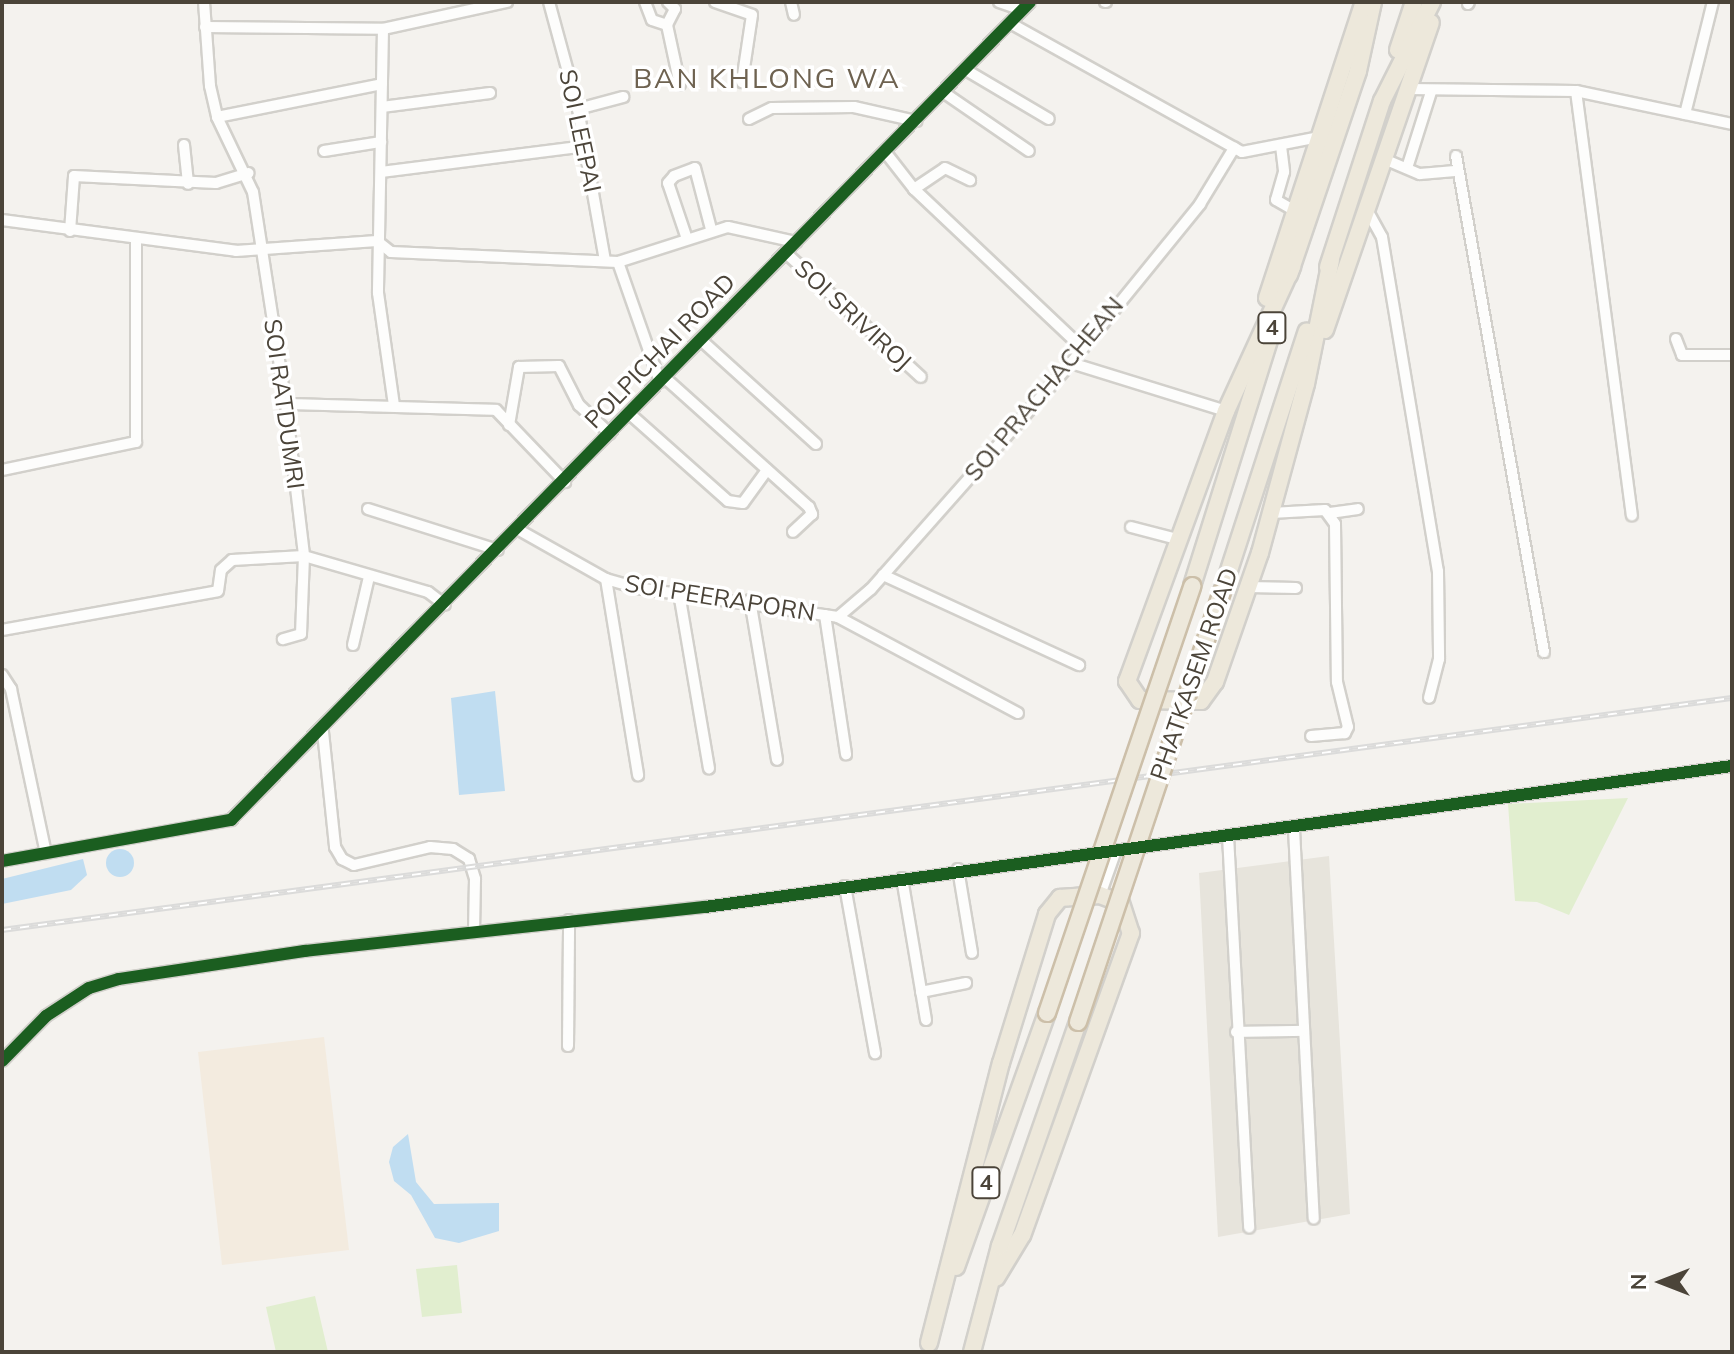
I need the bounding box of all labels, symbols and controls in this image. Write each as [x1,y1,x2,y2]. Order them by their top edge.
district label: BAN KHLONG WA [633,61,901,95]
street label: SOI LEEPAI [553,67,607,195]
street label: SOI SRIVIROJ [789,254,917,376]
street label: POLPICHAI ROAD [579,268,741,434]
street label: SOI PRACHACHEAN [959,291,1129,487]
road number: 4 [1256,310,1288,346]
street label: SOI RATDUMRI [258,317,310,491]
street label: PHATKASEM ROAD [1144,564,1244,784]
street label: SOI PEERAPORN [623,569,817,627]
road number: 4 [970,1165,1002,1201]
north arrow [1622,1242,1702,1322]
text: N [1624,1274,1652,1290]

